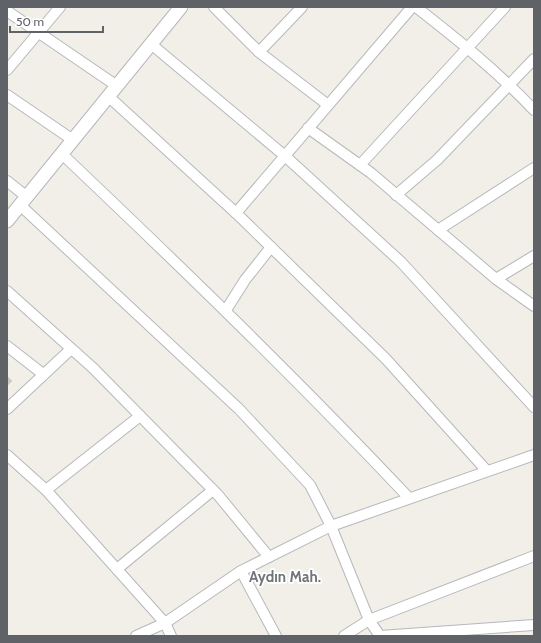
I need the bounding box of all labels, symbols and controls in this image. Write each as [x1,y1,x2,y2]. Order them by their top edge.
scale bar [10,8,103,34]
text: 50 m [16,14,44,29]
district label: Aydın Mah. [249,568,321,586]

